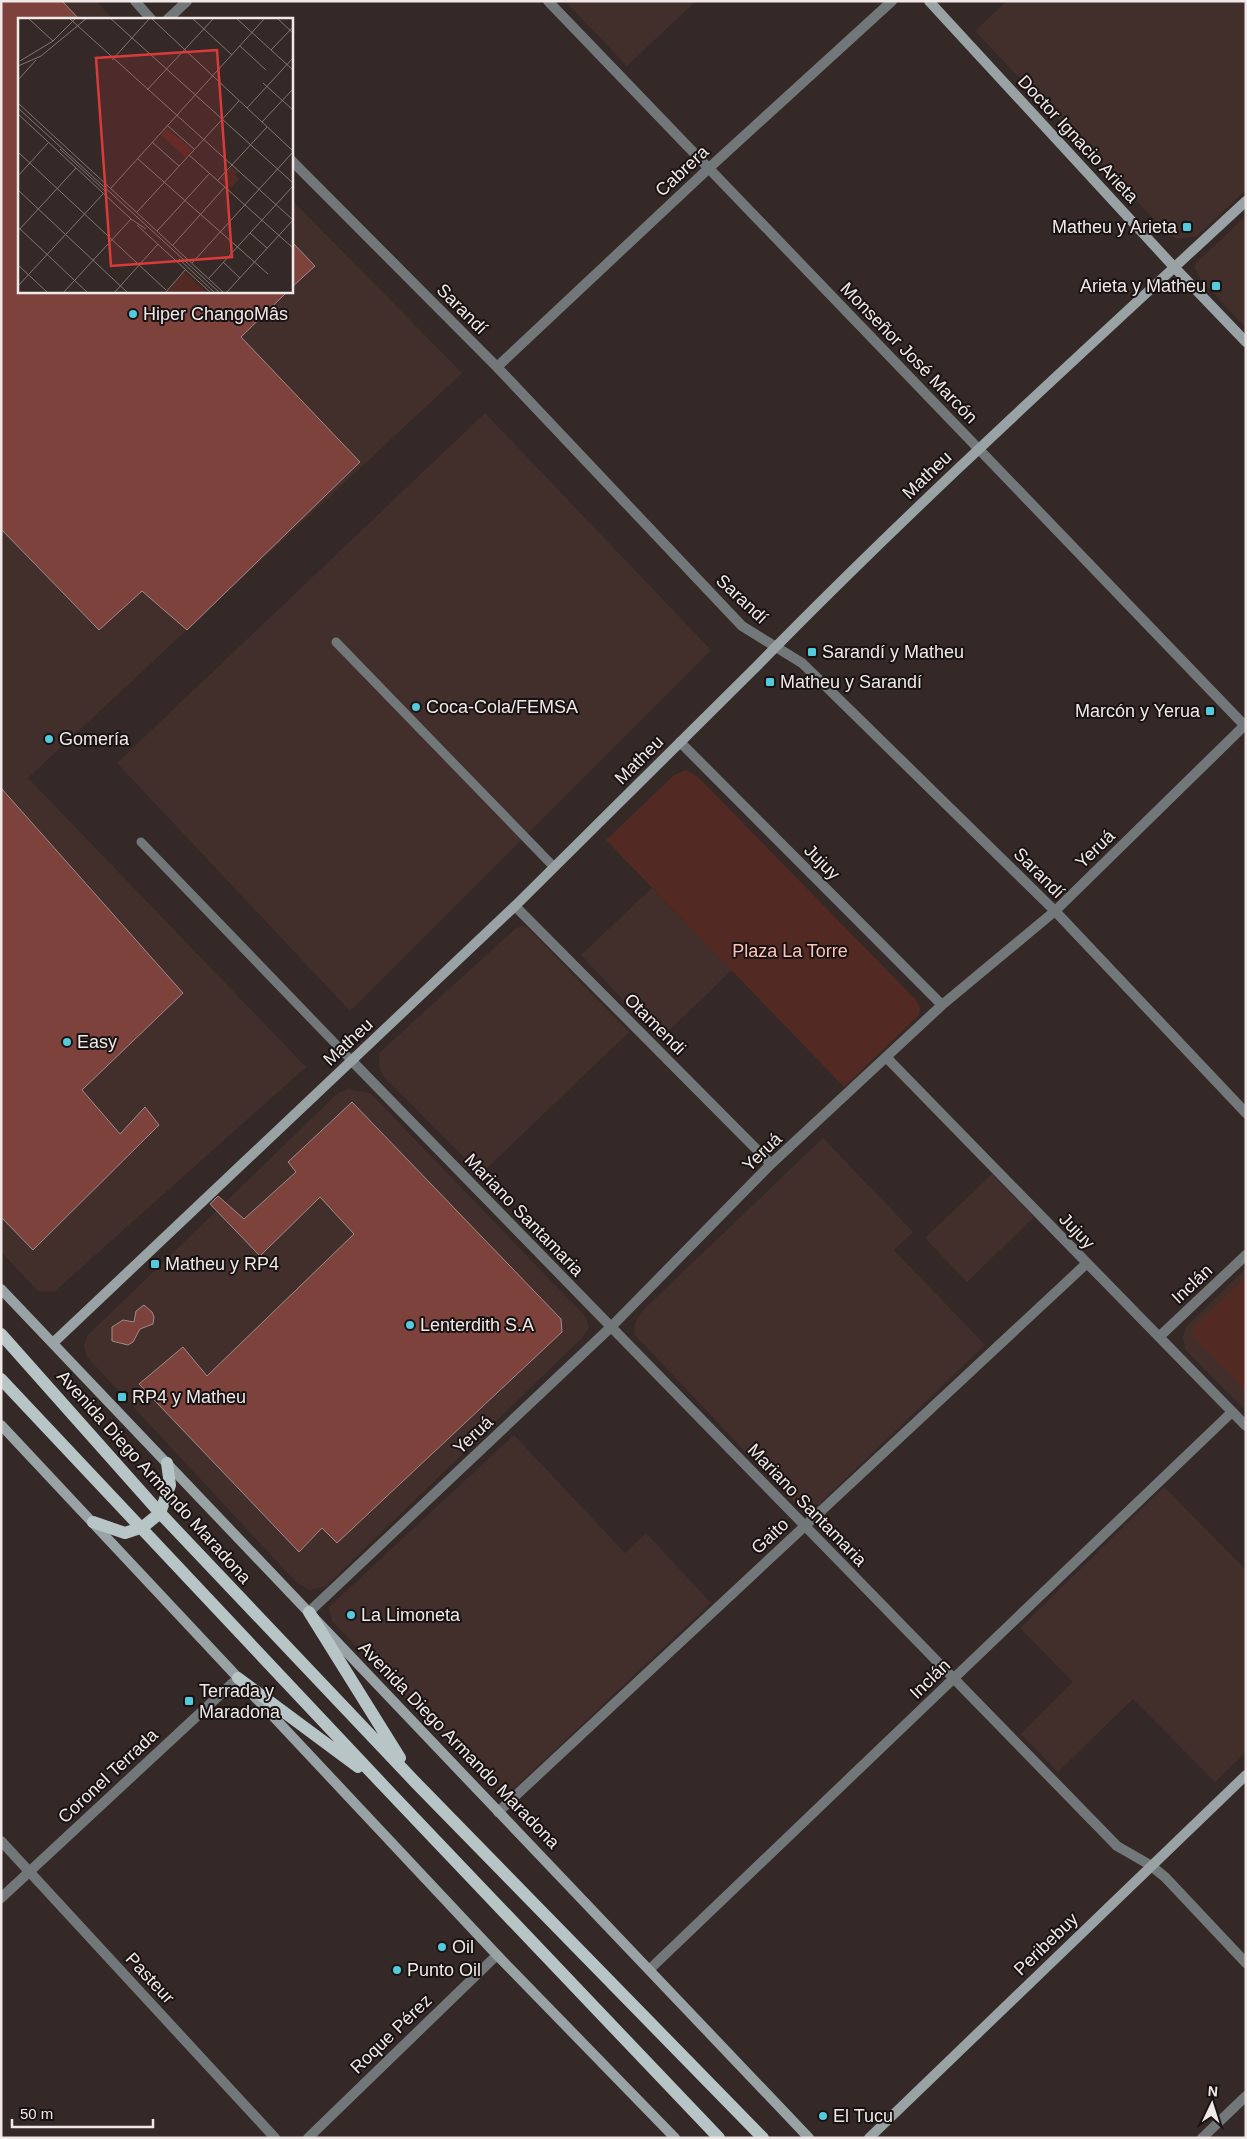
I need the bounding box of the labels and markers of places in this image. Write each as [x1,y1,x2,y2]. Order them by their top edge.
place label: Matheu y Arieta [1052,217,1178,237]
marker: Matheu y Arieta [1181,221,1193,233]
place label: Arieta y Matheu [1080,276,1206,296]
marker: Arieta y Matheu [1210,280,1222,292]
place label: Hiper ChangoMâs [143,304,288,324]
marker: Hiper ChangoMâs [127,308,139,320]
place label: Sarandí y Matheu [822,642,964,662]
marker: Sarandí y Matheu [806,646,818,658]
place label: Matheu y Sarandí [780,672,922,692]
marker: Matheu y Sarandí [764,676,776,688]
place label: Coca-Cola/FEMSA [426,697,578,717]
marker: Coca-Cola/FEMSA [410,701,422,713]
place label: Marcón y Yerua [1075,701,1201,721]
marker: Marcón y Yerua [1204,705,1216,717]
place label: Gomería [59,729,130,749]
marker: Gomería [43,733,55,745]
place label: Easy [77,1032,117,1052]
marker: Easy [61,1036,73,1048]
place label: Matheu y RP4 [165,1254,279,1274]
marker: Matheu y RP4 [149,1258,161,1270]
place label: Lenterdith S.A [420,1315,534,1335]
marker: Lenterdith S.A [404,1319,416,1331]
place label: RP4 y Matheu [132,1387,246,1407]
marker: RP4 y Matheu [116,1391,128,1403]
place label: La Limoneta [361,1605,461,1625]
marker: La Limoneta [345,1609,357,1621]
place label: Terrada y Maradona [199,1681,281,1722]
marker: Terrada y Maradona [183,1695,195,1707]
place label: Oil [452,1937,474,1957]
marker: Oil [436,1941,448,1953]
place label: Punto Oil [407,1960,481,1980]
marker: Punto Oil [391,1964,403,1976]
place label: El Tucu [833,2106,893,2126]
marker: El Tucu [817,2110,829,2122]

